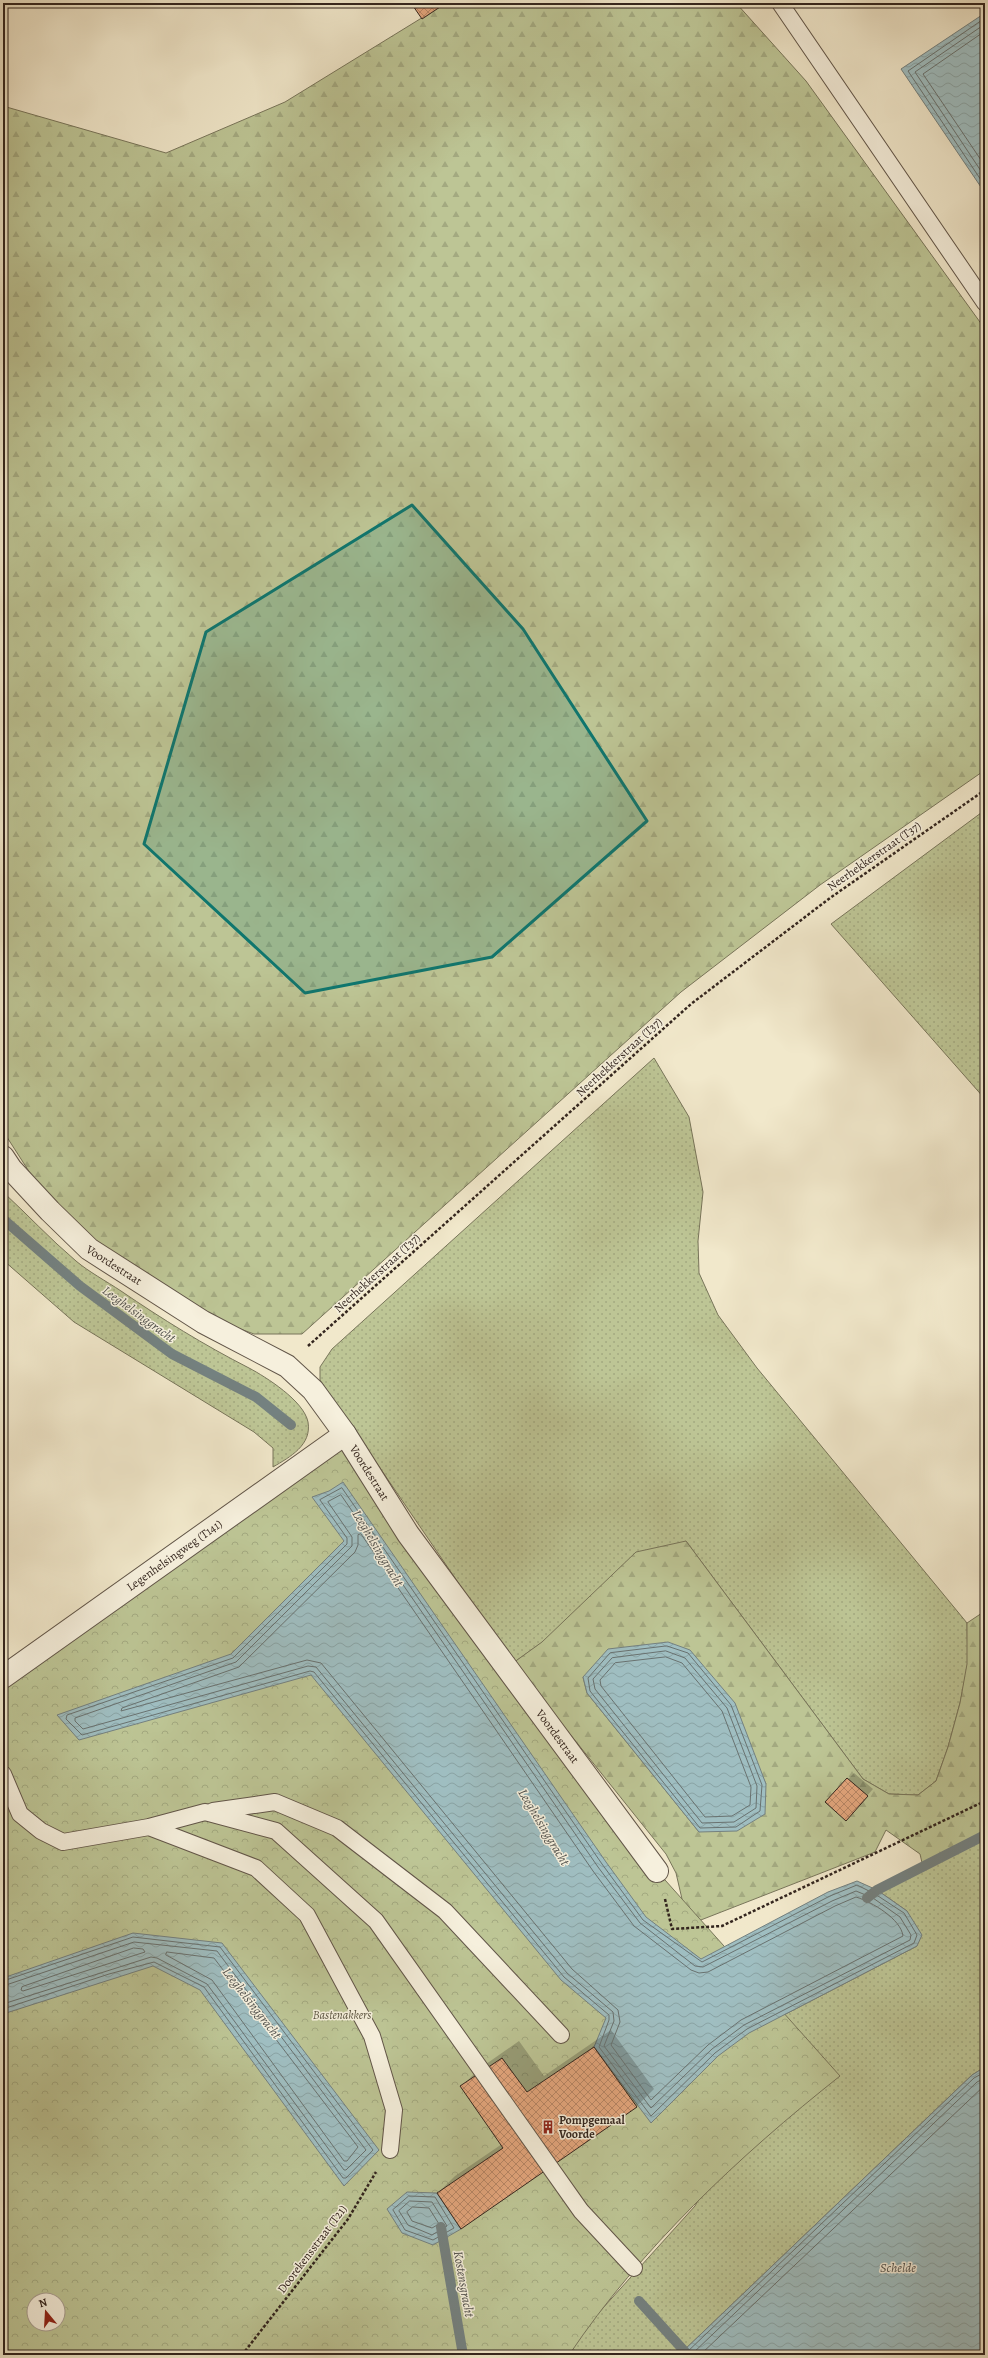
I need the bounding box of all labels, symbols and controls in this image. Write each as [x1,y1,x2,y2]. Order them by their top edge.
street label: Neerhekkerstraat (T37) [824,818,924,894]
street label: Neerhekkerstraat (T37) [572,1014,666,1100]
street label: Neerhekkerstraat (T37) [330,1230,424,1316]
street label: Voordestraat [82,1241,145,1289]
water label: Leeghelsinggracht [99,1282,180,1347]
street label: Voordestraat [345,1441,393,1504]
water label: Leeghelsinggracht [348,1507,408,1590]
street label: Legenhelsingweg (T141) [123,1516,225,1595]
street label: Voordestraat [532,1705,583,1767]
water label: Leeghelsinggracht [514,1786,574,1869]
water label: Leeghelsinggracht [219,1964,286,2043]
park label: Bastenakkers [313,2007,371,2023]
place label: Pompgemaal Voorde [558,2112,625,2142]
building icon: Pompgemaal Voorde [540,2119,556,2135]
street label: Doorekensstraat (T21) [274,2202,350,2296]
water label: Kostensgracht [450,2250,478,2320]
water label: Schelde [880,2259,916,2276]
north arrow [26,2292,66,2332]
text: N [37,2295,49,2311]

